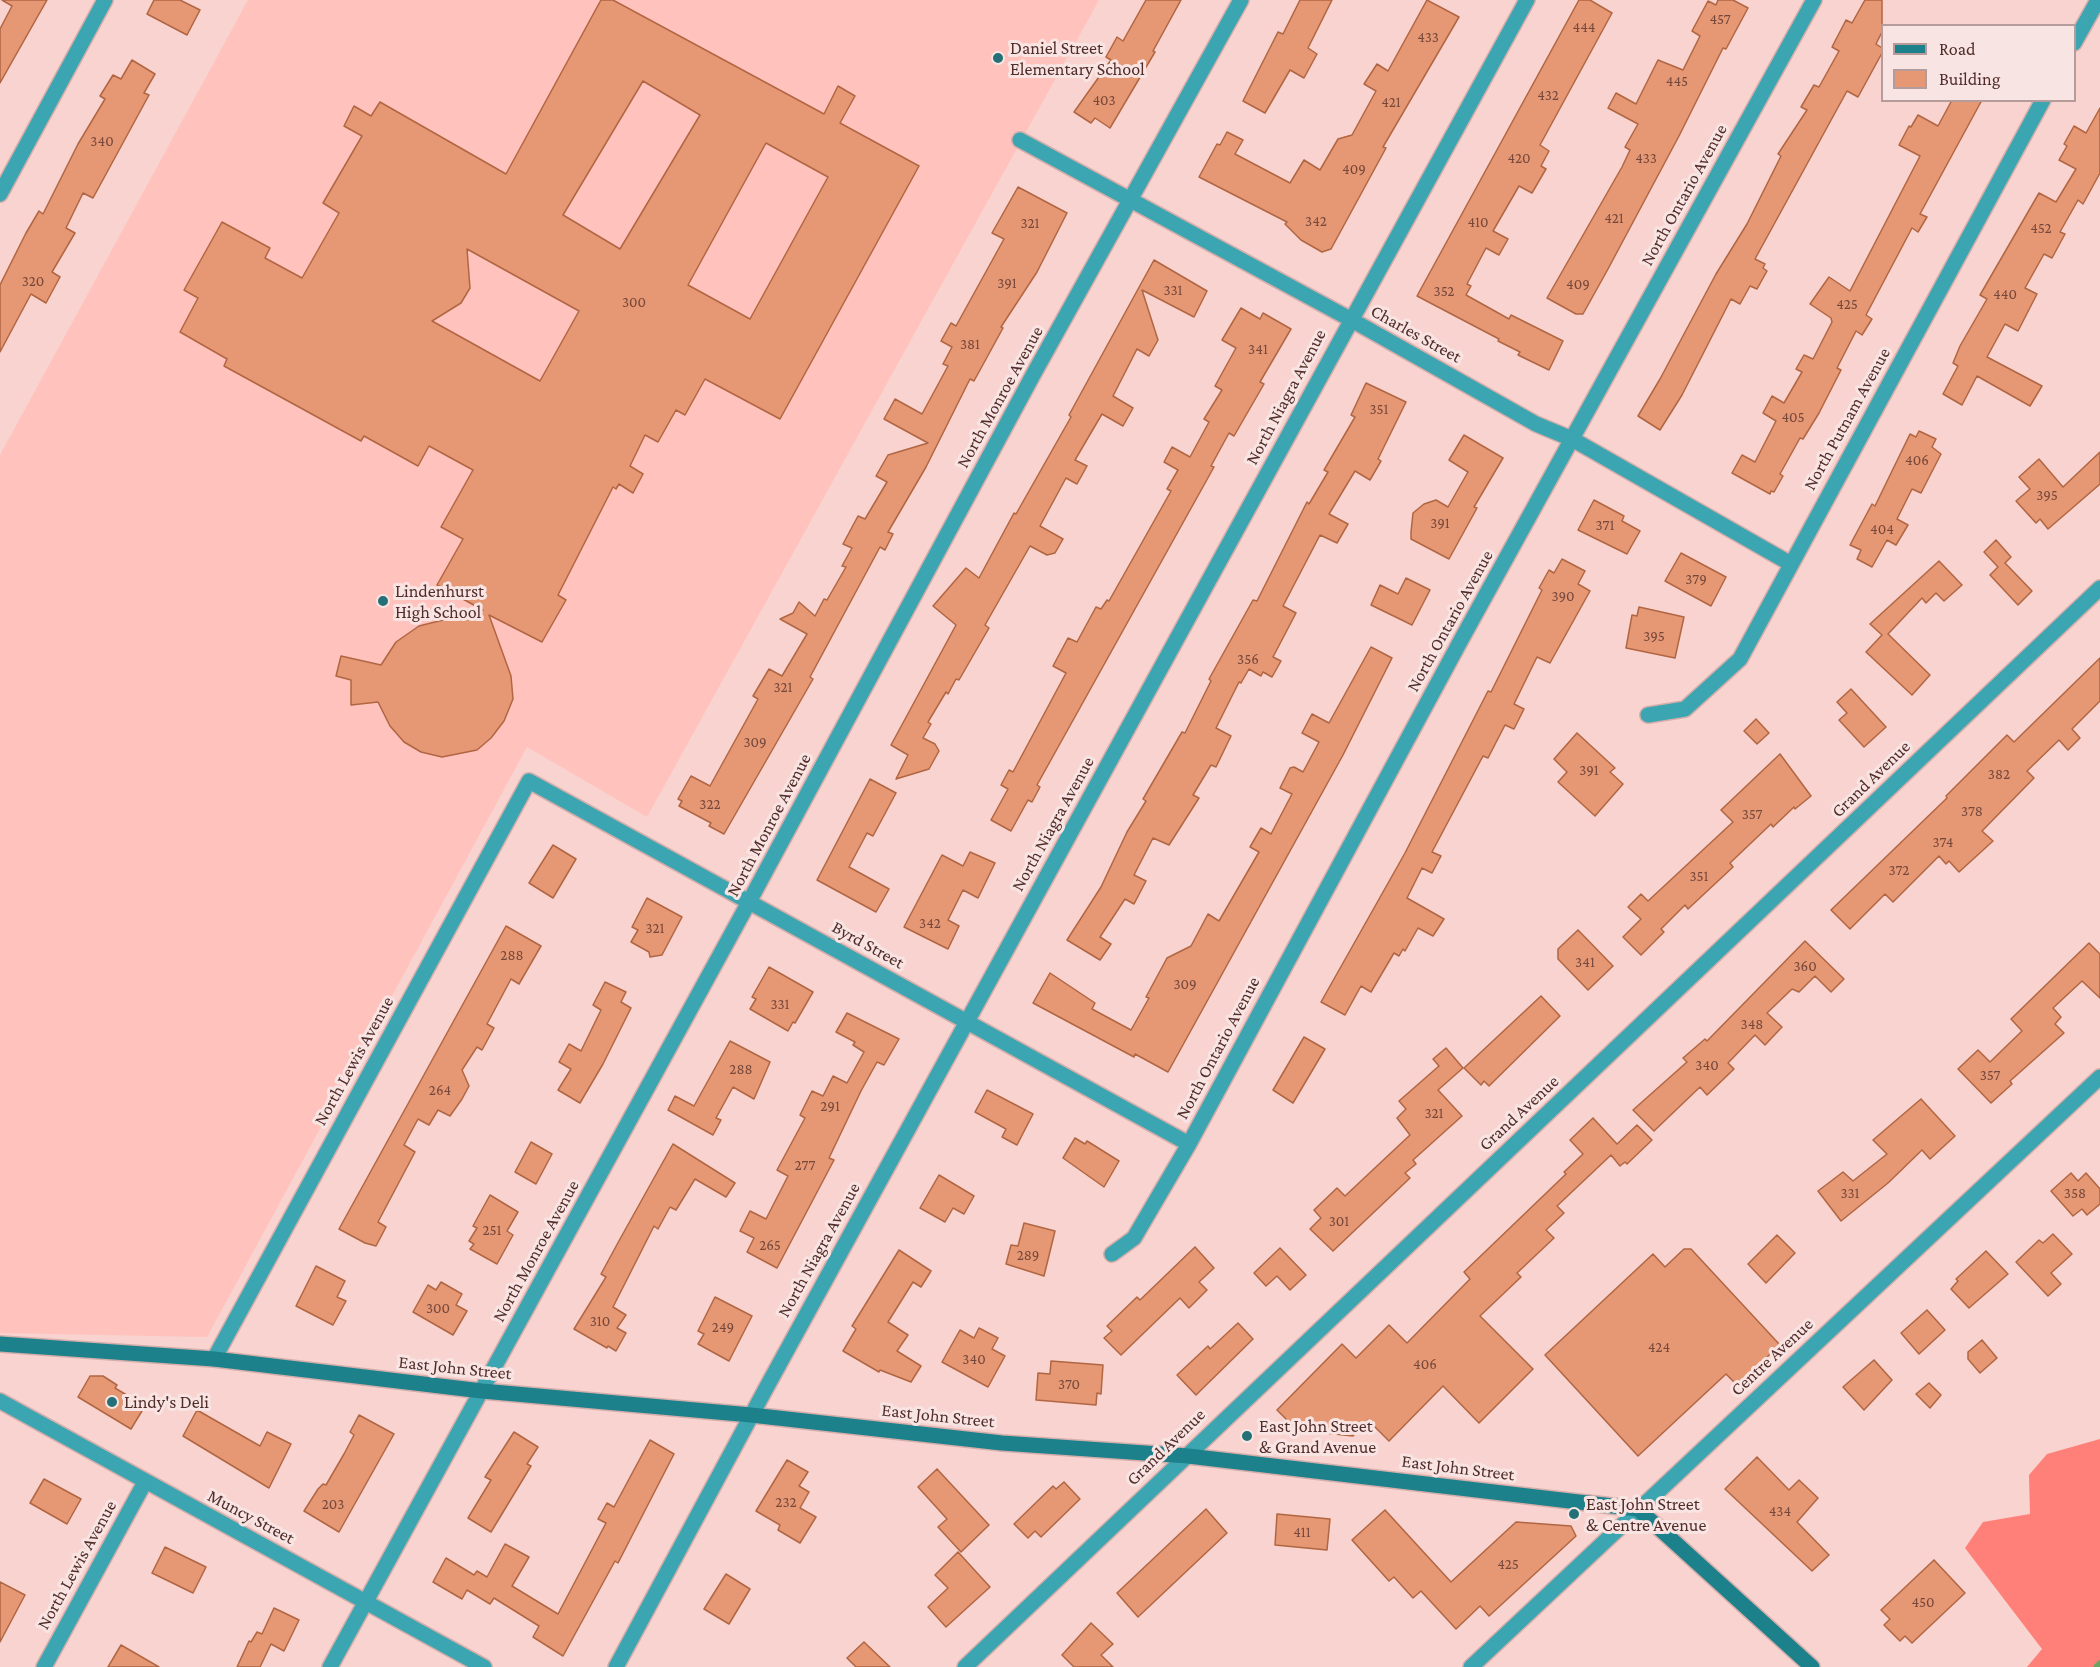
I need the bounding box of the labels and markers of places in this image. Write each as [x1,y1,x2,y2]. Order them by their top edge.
place label: Daniel Street Elementary School [1010,37,1145,80]
marker: Daniel Street Elementary School [991,51,1005,65]
place label: Lindenhurst High School [395,580,484,622]
marker: Lindenhurst High School [376,594,390,608]
place label: Lindy's Deli [124,1391,209,1413]
marker: Lindy's Deli [105,1395,119,1409]
place label: East John Street & Grand Avenue [1259,1415,1376,1458]
marker: East John Street & Grand Avenue [1240,1429,1254,1443]
place label: East John Street & Centre Avenue [1586,1493,1706,1536]
marker: East John Street & Centre Avenue [1567,1507,1581,1521]

